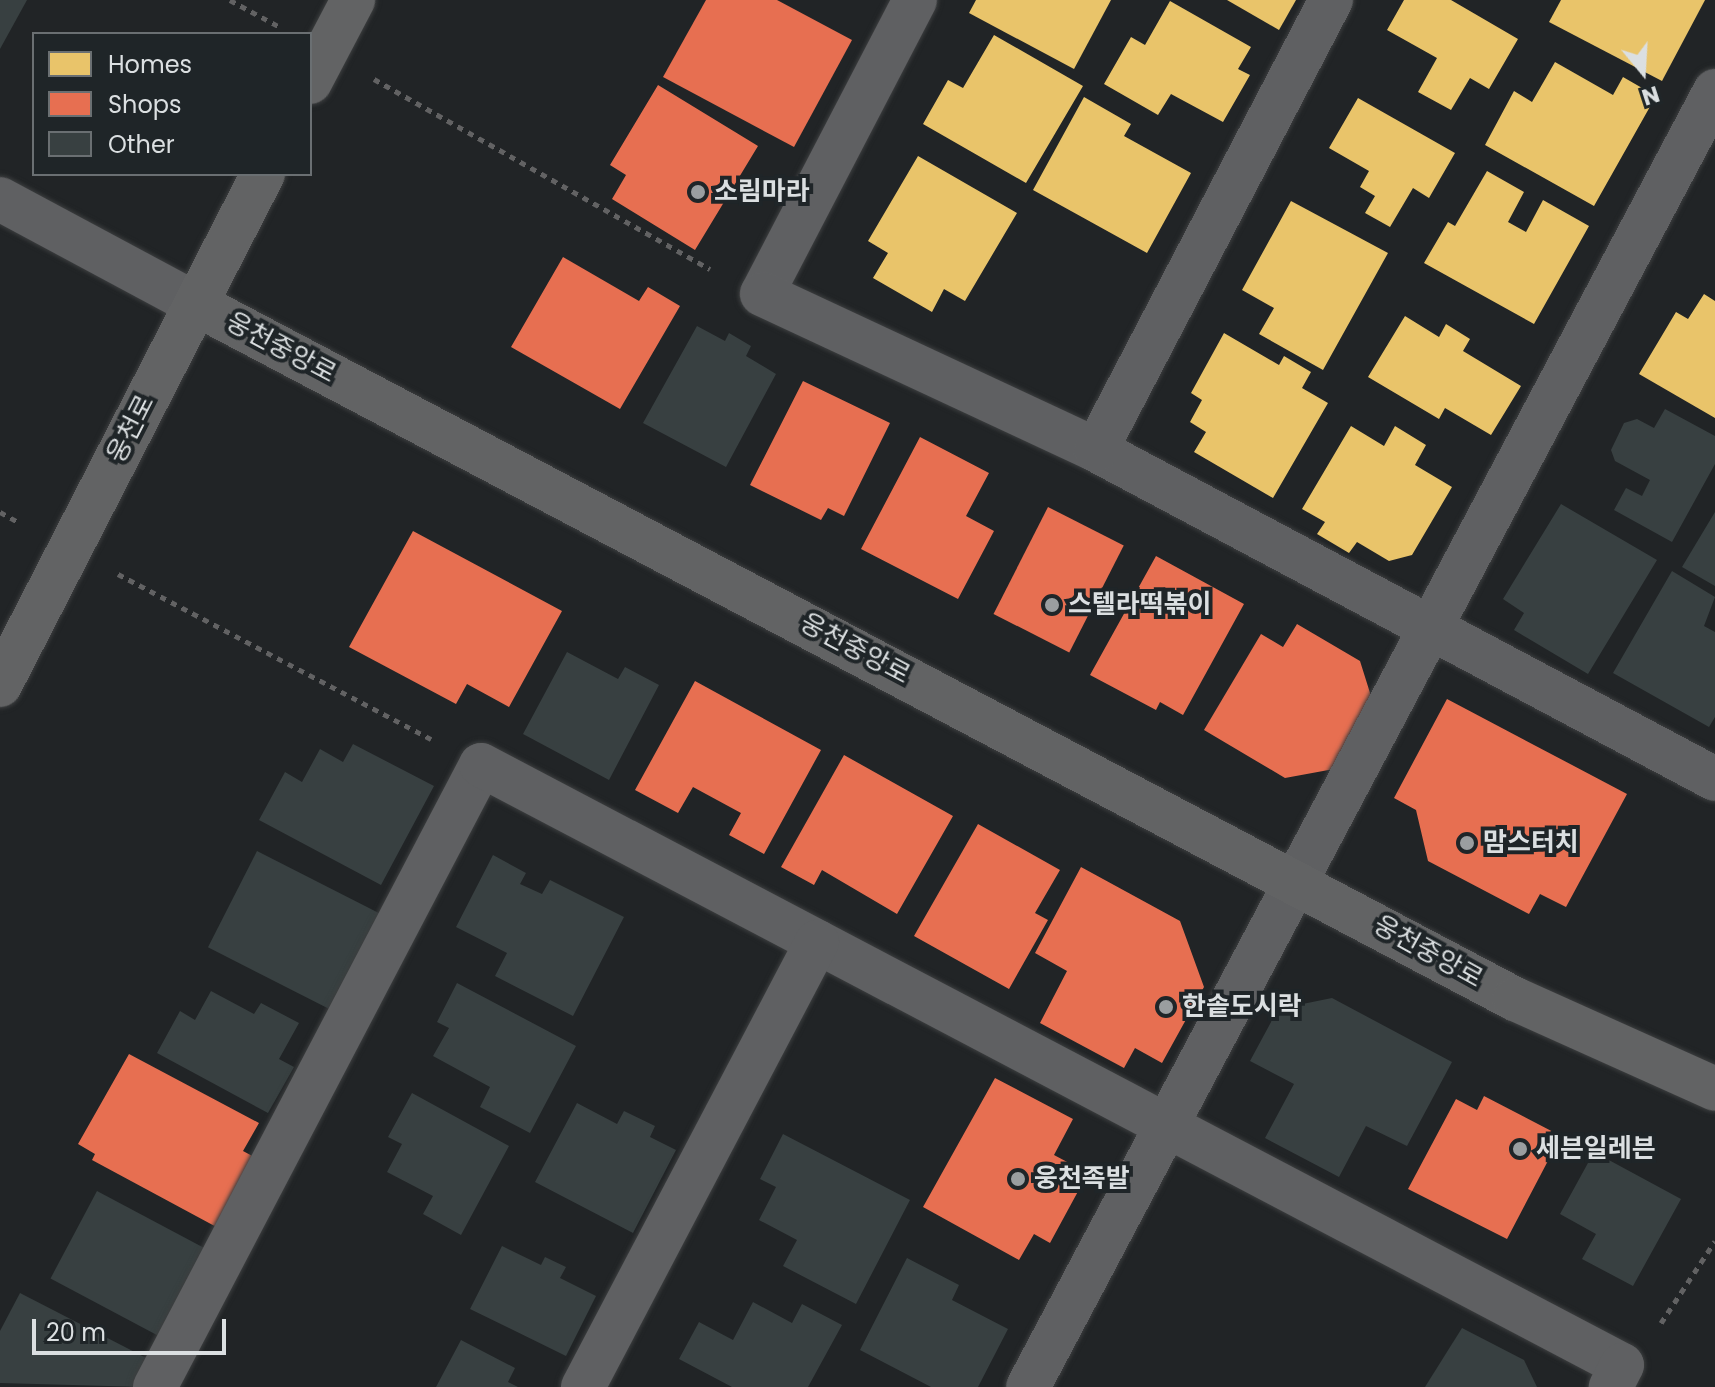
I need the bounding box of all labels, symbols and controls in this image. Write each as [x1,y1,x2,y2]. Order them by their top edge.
legend [32,32,312,176]
north arrow [1603,32,1683,112]
text: Homes [108,48,192,81]
text: N [1638,78,1663,113]
text: Shops [108,88,182,121]
text: Other [108,128,175,161]
place label: 소림마라 [714,176,810,208]
marker: 소림마라 [689,183,707,201]
street label: 웅천중앙로 [221,306,341,390]
street label: 웅천로 [101,390,161,468]
place label: 스텔라떡볶이 [1068,589,1212,621]
marker: 스텔라떡볶이 [1043,596,1061,614]
street label: 웅천중앙로 [795,607,915,691]
place label: 맘스터치 [1483,827,1579,859]
marker: 맘스터치 [1458,834,1476,852]
street label: 웅천중앙로 [1368,909,1488,995]
place label: 한솥도시락 [1182,991,1302,1023]
marker: 한솥도시락 [1157,998,1175,1016]
place label: 세븐일레븐 [1536,1133,1656,1165]
marker: 세븐일레븐 [1511,1140,1529,1158]
place label: 웅천족발 [1034,1163,1130,1195]
marker: 웅천족발 [1009,1170,1027,1188]
scale bar [36,1303,230,1353]
text: 20 m [46,1316,106,1349]

